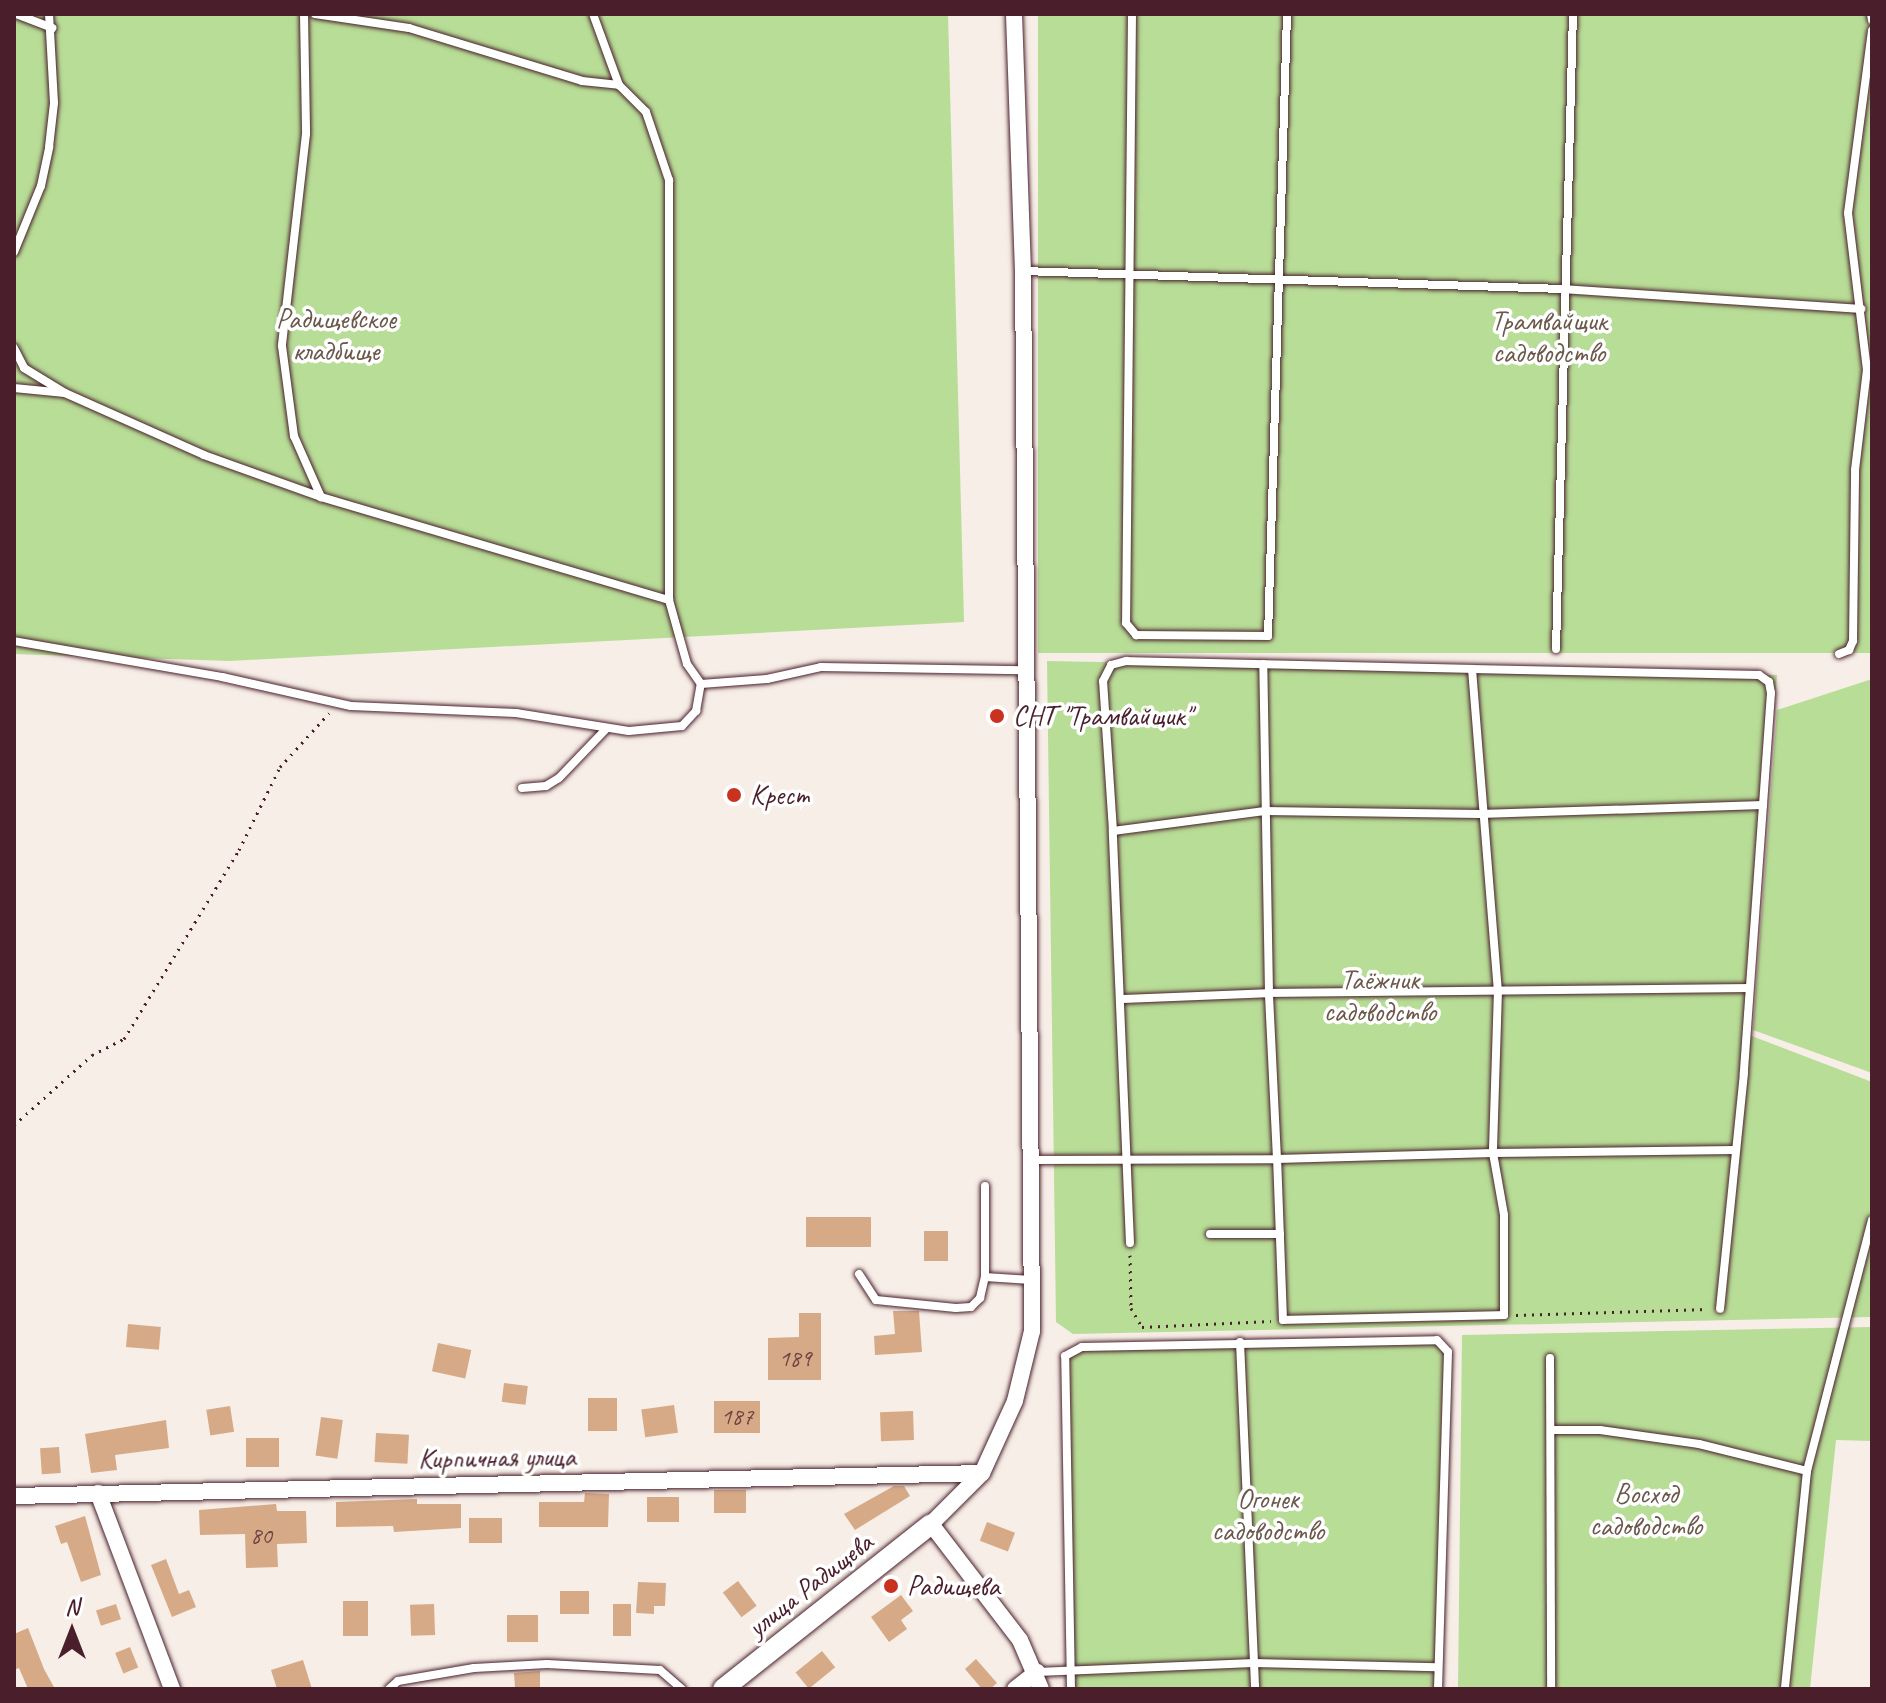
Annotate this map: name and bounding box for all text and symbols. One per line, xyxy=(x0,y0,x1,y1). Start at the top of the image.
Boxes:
park label: Радищевское кладбище xyxy=(276,302,396,368)
park label: Трамвайщик садоводство xyxy=(1491,304,1607,370)
place label: СНТ "Трамвайщик" xyxy=(1013,699,1191,733)
marker: СНТ "Трамвайщик" xyxy=(988,707,1006,725)
place label: Крест xyxy=(750,778,809,812)
marker: Крест xyxy=(725,786,743,804)
park label: Таёжник садоводство xyxy=(1324,963,1436,1029)
house number: 189 xyxy=(779,1345,811,1373)
house number: 187 xyxy=(721,1403,753,1431)
street label: Кирпичная улица xyxy=(417,1440,577,1476)
park label: Восход садоводство xyxy=(1590,1477,1702,1543)
park label: Огонек садоводство xyxy=(1212,1482,1324,1548)
house number: 80 xyxy=(250,1522,272,1550)
street label: улица Радищева xyxy=(739,1525,881,1645)
place label: Радищева xyxy=(907,1569,1000,1603)
marker: Радищева xyxy=(882,1577,900,1595)
north arrow xyxy=(32,1591,112,1671)
text: N xyxy=(65,1593,79,1621)

